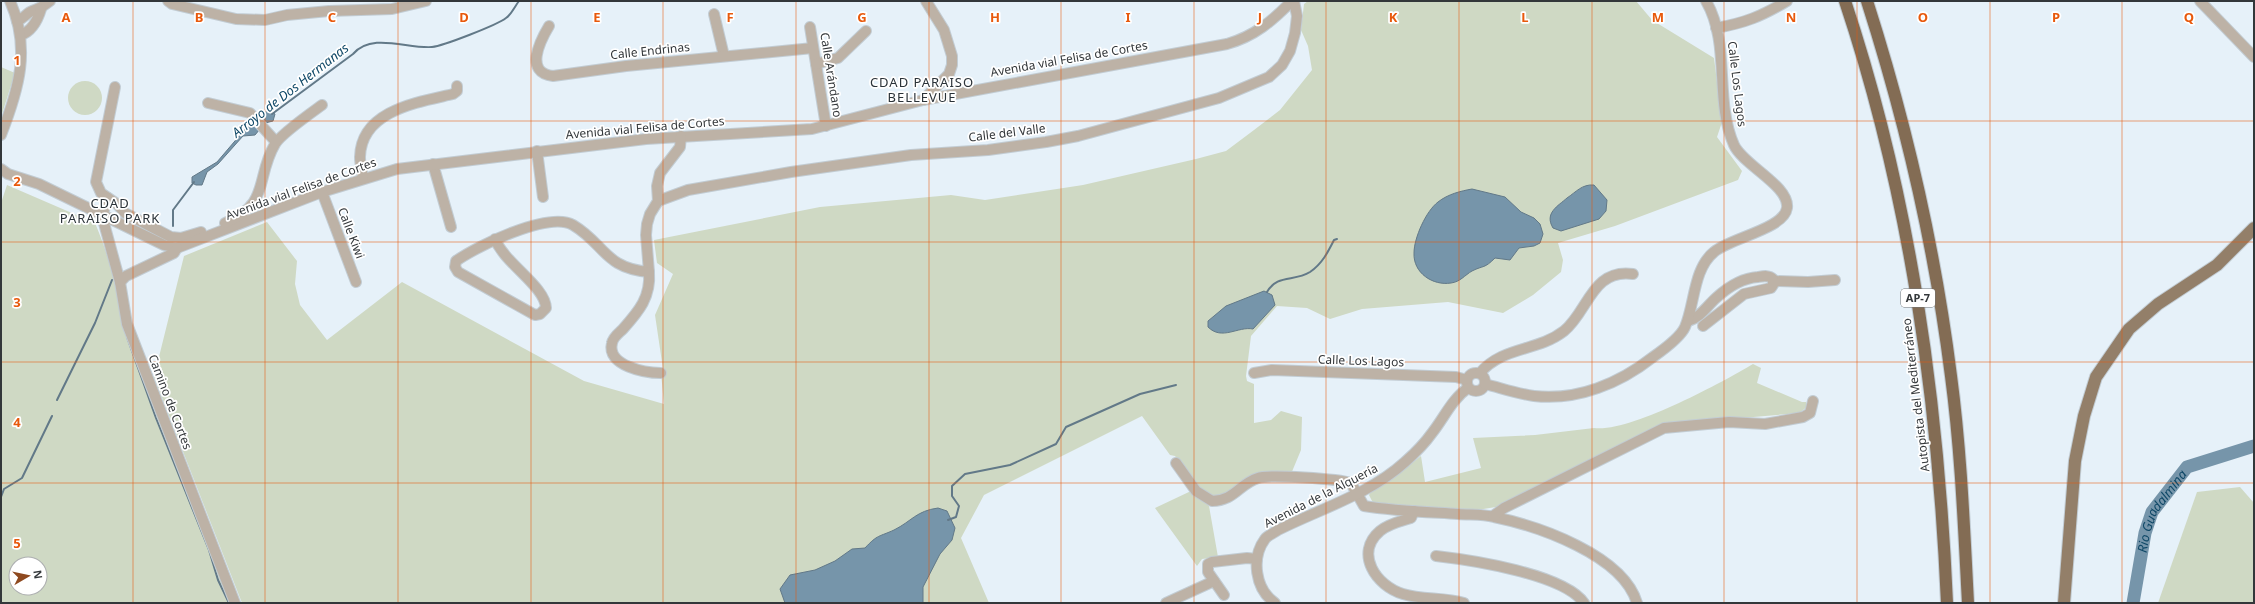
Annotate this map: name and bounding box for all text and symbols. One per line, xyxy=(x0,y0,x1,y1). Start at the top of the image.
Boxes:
text: A xyxy=(62,8,71,26)
text: B xyxy=(195,8,203,26)
text: C xyxy=(328,8,336,26)
text: D xyxy=(459,8,469,26)
text: E xyxy=(593,8,601,26)
text: F xyxy=(726,8,734,26)
text: G xyxy=(857,8,867,26)
text: H xyxy=(990,8,1000,26)
text: I xyxy=(1125,8,1131,26)
text: J xyxy=(1257,8,1262,26)
text: K xyxy=(1389,8,1398,26)
text: L xyxy=(1521,8,1529,26)
text: M xyxy=(1652,8,1664,26)
text: N xyxy=(1786,8,1796,26)
text: O xyxy=(1918,8,1928,26)
text: P xyxy=(2052,8,2060,26)
text: Q xyxy=(2184,8,2194,26)
street label: Calle Arándano xyxy=(816,31,847,119)
street label: Avenida vial Felisa de Cortes xyxy=(989,36,1149,81)
street label: Calle Endrinas xyxy=(609,38,691,63)
water label: Arroyo de Dos Hermanas xyxy=(227,39,352,142)
street label: Calle Los Lagos xyxy=(1724,40,1751,128)
text: 1 xyxy=(13,51,21,69)
district label: CDAD PARAISO BELLEVUE xyxy=(870,73,974,106)
street label: Avenida vial Felisa de Cortes xyxy=(565,112,725,143)
street label: Calle del Valle xyxy=(967,119,1047,146)
street label: Avenida vial Felisa de Cortes xyxy=(223,153,379,224)
text: 2 xyxy=(13,172,21,190)
district label: CDAD PARAISO PARK xyxy=(60,194,160,227)
street label: Calle Kiwi xyxy=(334,205,369,261)
road number: AP-7 xyxy=(1901,289,1935,307)
text: 3 xyxy=(13,293,21,311)
street label: Autopista del Mediterráneo xyxy=(1898,317,1933,473)
street label: Calle Los Lagos xyxy=(1318,351,1405,371)
street label: Camino de Cortes xyxy=(145,352,196,452)
text: 4 xyxy=(13,413,21,431)
street label: Avenida de la Alquería xyxy=(1261,459,1381,532)
water label: Rio Guadalmina xyxy=(2133,465,2191,554)
text: 5 xyxy=(13,534,21,552)
north arrow xyxy=(8,556,48,596)
text: N xyxy=(30,569,46,580)

